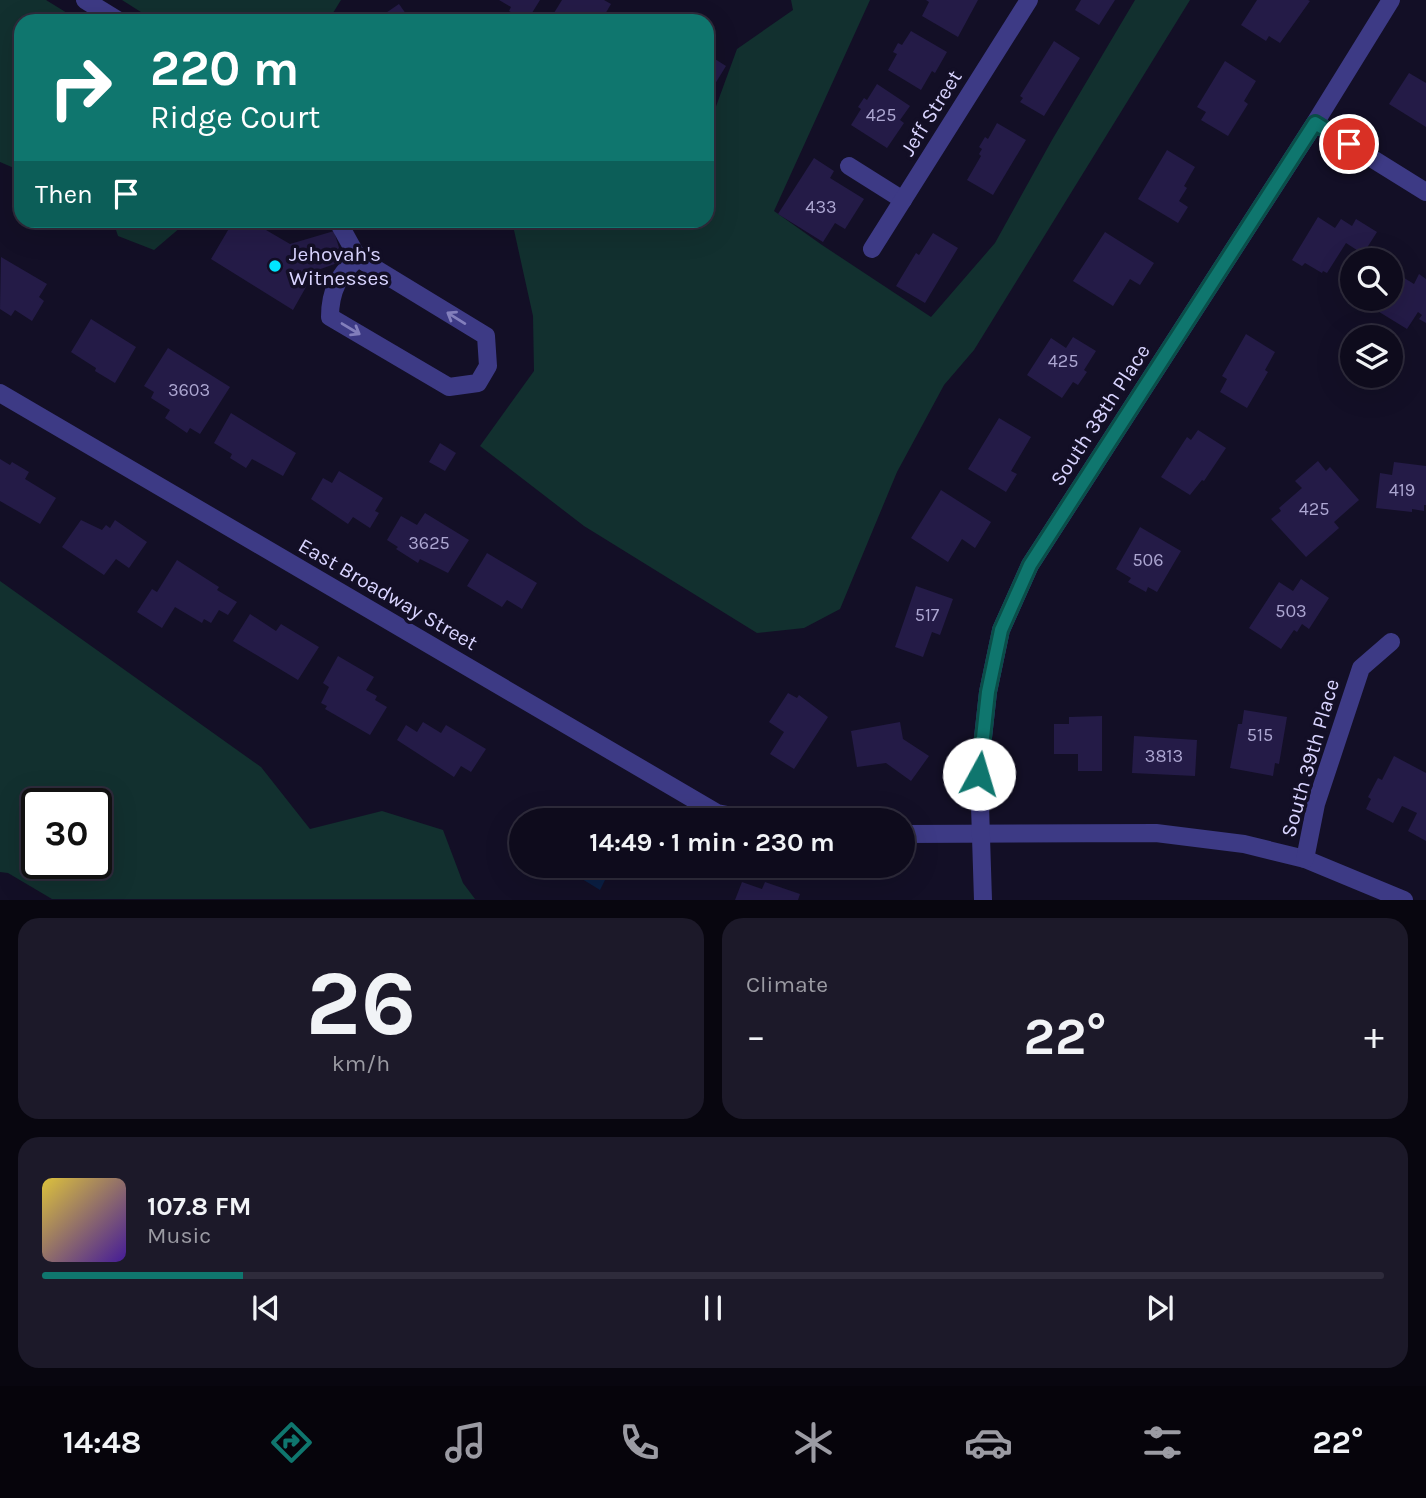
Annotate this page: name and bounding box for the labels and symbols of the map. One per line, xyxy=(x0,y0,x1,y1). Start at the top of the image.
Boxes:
street label: Jeff Street xyxy=(895,66,967,160)
house number: 425 xyxy=(866,104,896,126)
pin xyxy=(1319,114,1379,174)
house number: 433 xyxy=(805,196,837,218)
place label: Jehovah's Witnesses xyxy=(289,242,389,290)
marker: Jehovah's Witnesses xyxy=(267,258,283,274)
one-way arrow xyxy=(447,311,467,325)
one-way arrow xyxy=(340,322,360,336)
street label: South 38th Place xyxy=(1045,340,1155,490)
house number: 425 xyxy=(1048,350,1078,372)
house number: 3603 xyxy=(168,379,210,401)
house number: 419 xyxy=(1389,479,1415,501)
house number: 425 xyxy=(1299,498,1329,520)
house number: 3625 xyxy=(408,532,450,554)
street label: East Broadway Street xyxy=(294,533,482,655)
house number: 506 xyxy=(1132,549,1164,571)
house number: 503 xyxy=(1275,600,1307,622)
house number: 517 xyxy=(915,604,940,626)
street label: South 39th Place xyxy=(1276,676,1344,840)
house number: 515 xyxy=(1247,724,1273,746)
position arrow xyxy=(942,737,1016,811)
house number: 3813 xyxy=(1145,745,1183,767)
speed limit sign: 30 xyxy=(21,788,112,879)

